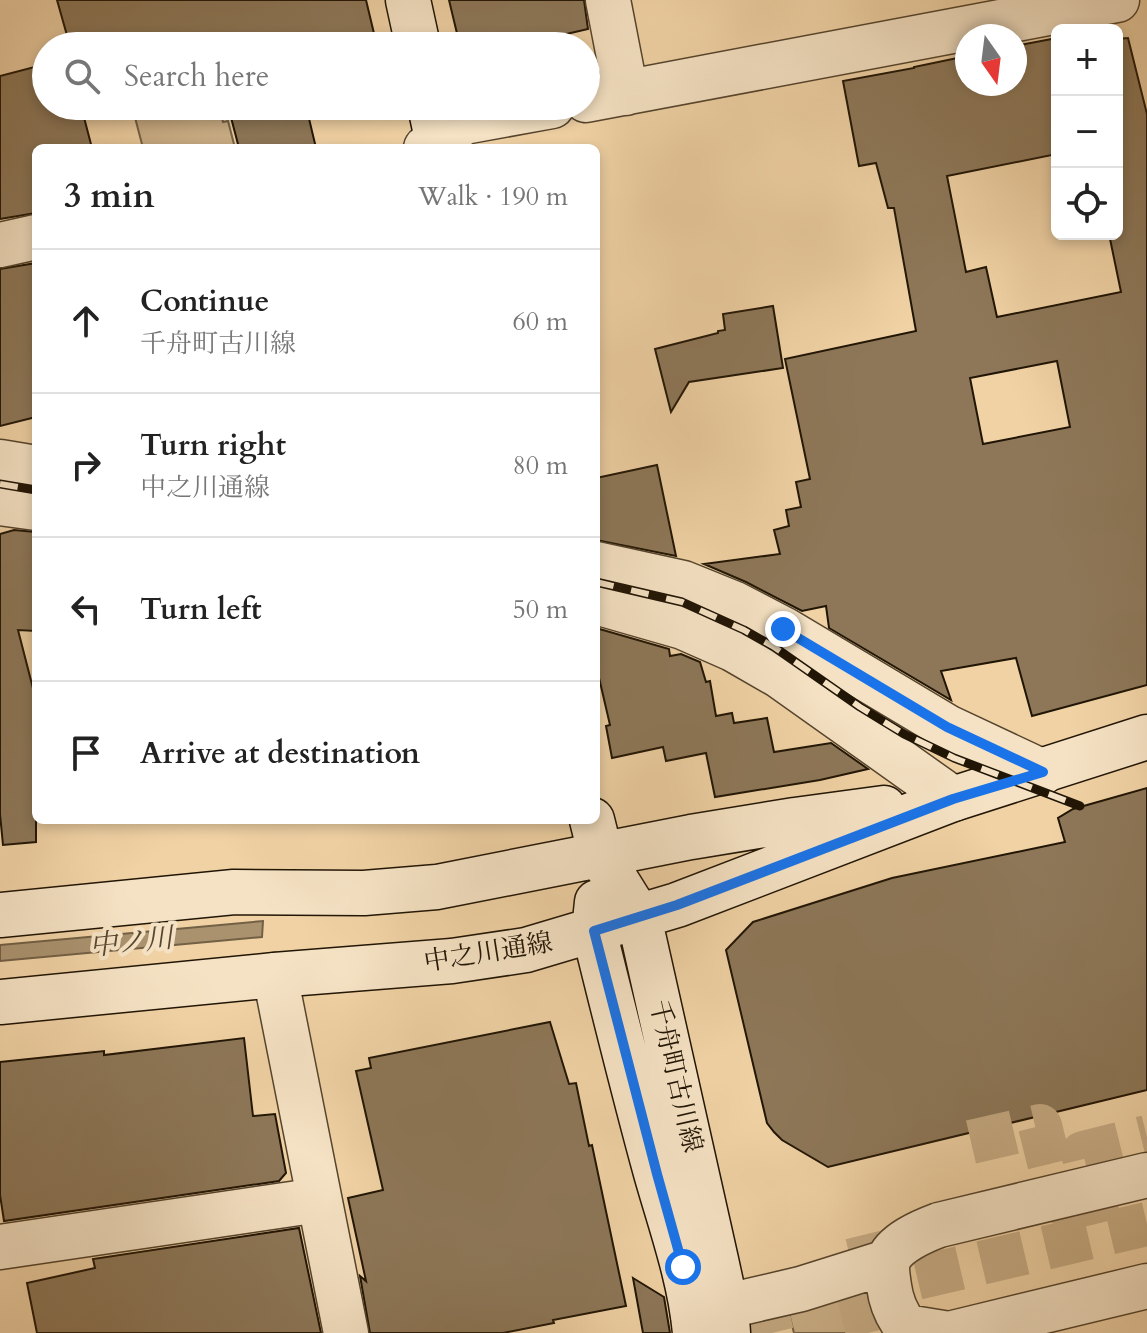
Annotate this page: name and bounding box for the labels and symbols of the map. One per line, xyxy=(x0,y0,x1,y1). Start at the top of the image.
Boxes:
north arrow xyxy=(955,24,1027,96)
route end xyxy=(765,611,801,647)
water label: 中ノ川 xyxy=(87,918,178,965)
street label: 中之川通線 xyxy=(421,925,555,979)
street label: 千舟町古川線 xyxy=(641,996,711,1156)
route start xyxy=(665,1249,701,1285)

